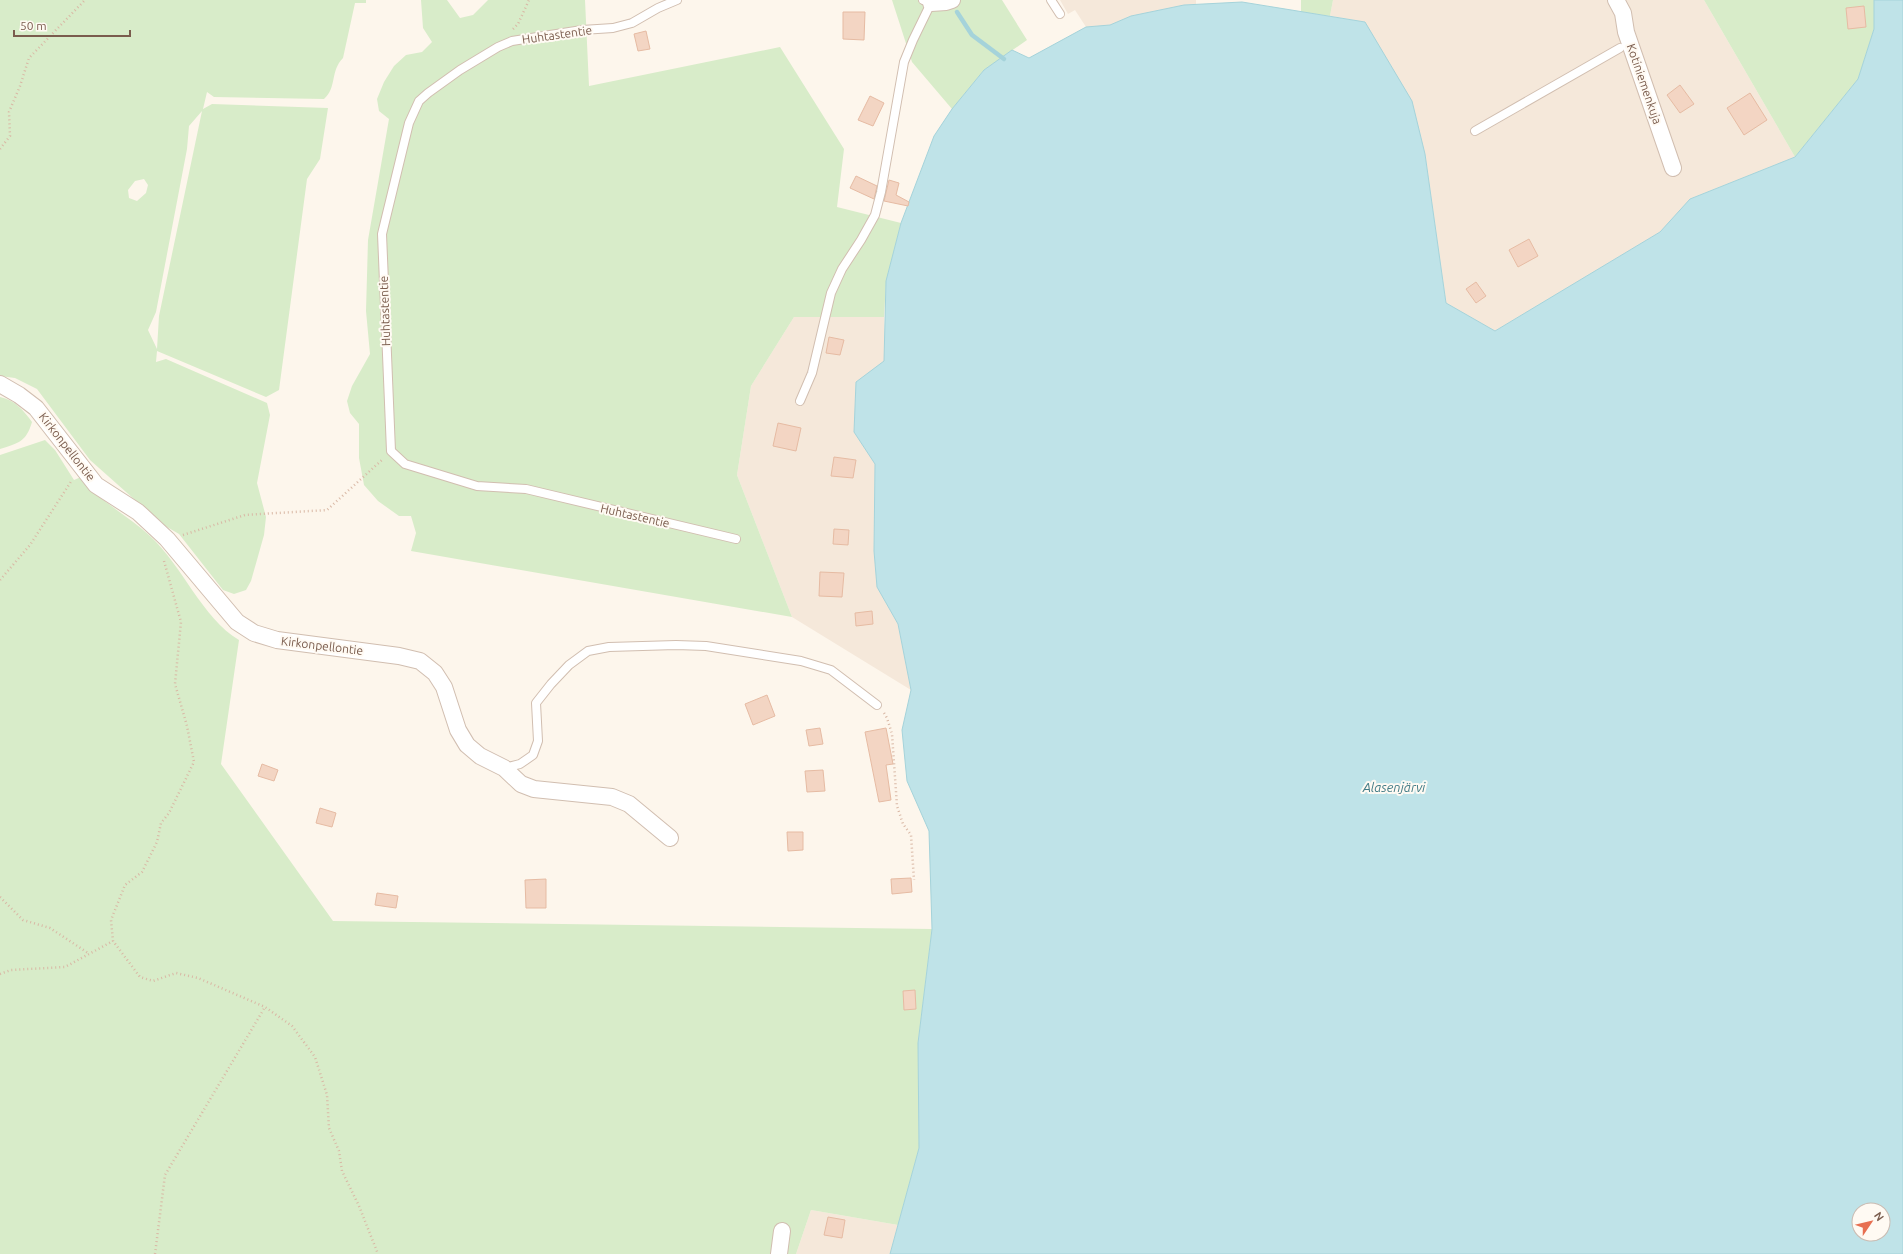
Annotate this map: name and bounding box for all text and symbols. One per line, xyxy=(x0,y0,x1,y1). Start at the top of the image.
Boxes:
scale bar xyxy=(14,12,130,38)
text: 50 m xyxy=(20,19,47,32)
street label: Huhtastentie xyxy=(521,23,593,46)
street label: Kotiniemenkuja xyxy=(1625,42,1664,126)
street label: Huhtastentie xyxy=(377,276,392,347)
street label: Kirkonpellontie xyxy=(37,410,98,483)
street label: Huhtastentie xyxy=(599,501,671,530)
street label: Kirkonpellontie xyxy=(280,634,364,657)
water label: Alasenjärvi xyxy=(1362,780,1426,794)
north arrow xyxy=(1851,1202,1891,1242)
text: N xyxy=(1872,1209,1886,1223)

